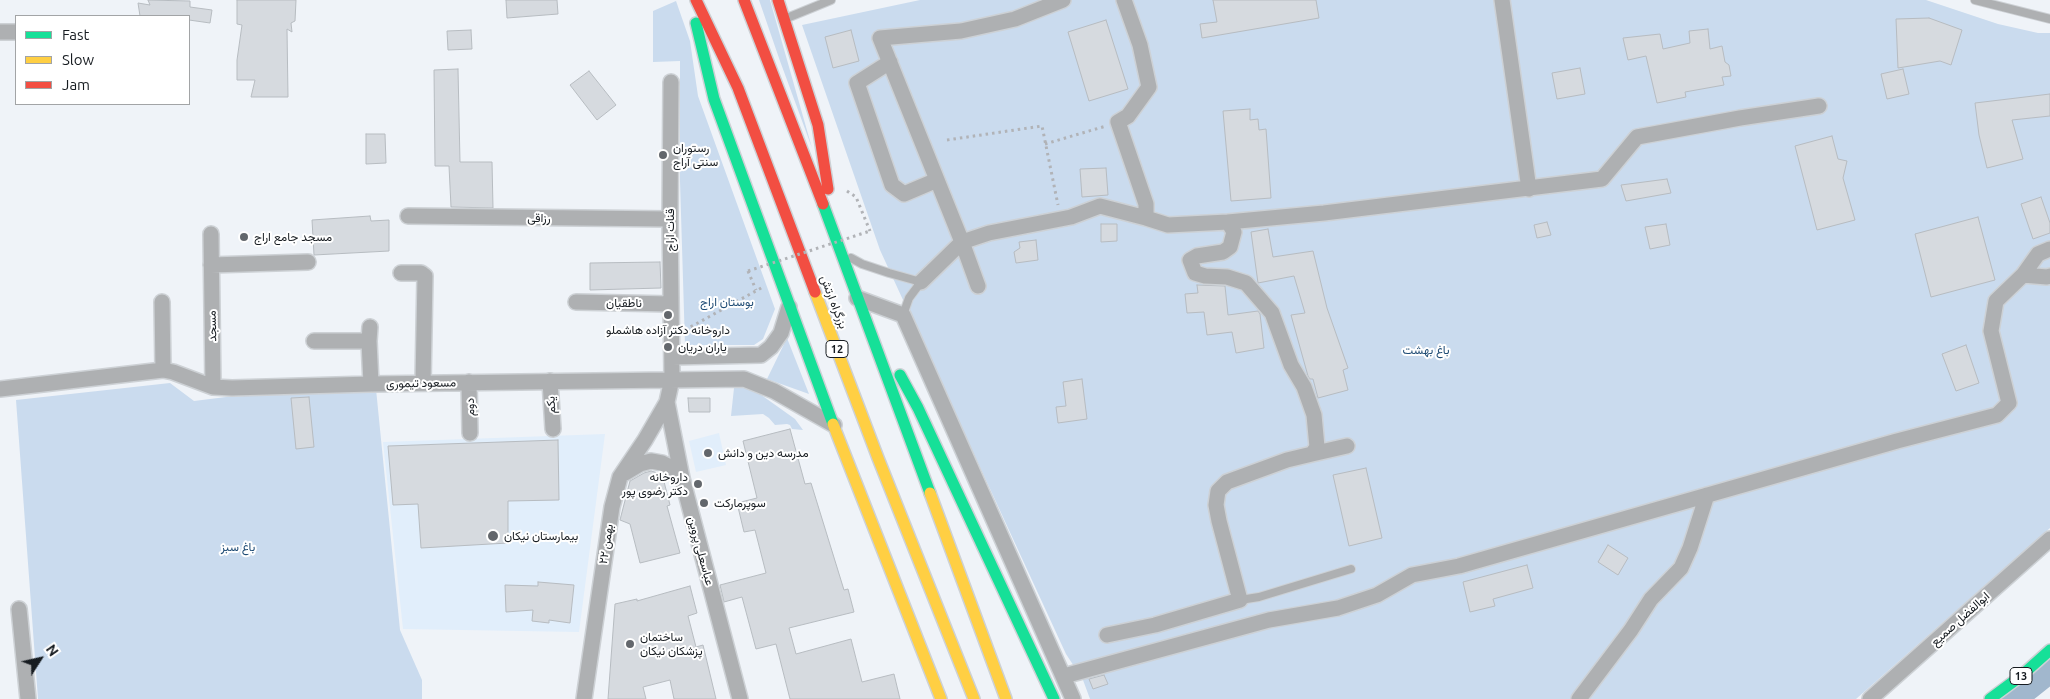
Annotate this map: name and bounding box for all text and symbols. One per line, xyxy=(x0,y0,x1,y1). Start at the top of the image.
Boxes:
legend xyxy=(15,15,190,105)
text: Fast xyxy=(62,26,89,43)
text: Slow xyxy=(62,51,94,68)
text: Jam xyxy=(62,76,90,93)
place label: رستوران سنتی آراج xyxy=(673,141,718,169)
marker: رستوران سنتی آراج xyxy=(657,149,669,161)
street label: قنات اراج xyxy=(663,209,677,251)
street label: رزاقی xyxy=(527,211,551,225)
place label: مسجد جامع اراج xyxy=(254,230,332,244)
marker: مسجد جامع اراج xyxy=(238,231,250,243)
street label: بزرگراه ارتش xyxy=(817,273,851,331)
park label: بوستان اراج xyxy=(700,295,754,309)
street label: ناطقیان xyxy=(606,296,642,310)
marker: داروخانه دکتر آزاده هاشملو xyxy=(662,309,674,321)
street label: مسجد xyxy=(205,310,219,342)
place label: داروخانه دکتر آزاده هاشملو xyxy=(606,323,730,337)
place label: یاران دریان xyxy=(678,340,727,354)
road number: 12 xyxy=(826,340,848,358)
marker: یاران دریان xyxy=(662,341,674,353)
park label: باغ بهشت xyxy=(1402,343,1450,357)
street label: مسعود تیموری xyxy=(386,375,456,391)
street label: یکم xyxy=(543,396,559,414)
street label: دوم xyxy=(463,398,477,416)
place label: مدرسه دین و دانش xyxy=(718,446,809,460)
marker: مدرسه دین و دانش xyxy=(702,447,714,459)
place label: داروخانه دکتر رضوی پور xyxy=(622,470,688,498)
marker: داروخانه دکتر رضوی پور xyxy=(692,478,704,490)
place label: سوپرمارکت xyxy=(714,496,766,510)
marker: سوپرمارکت xyxy=(698,497,710,509)
street label: عباسعلی پروین xyxy=(685,515,717,587)
street label: ۲۲ بهمن xyxy=(596,523,616,565)
marker: بیمارستان نیکان xyxy=(486,529,500,543)
place label: بیمارستان نیکان xyxy=(504,529,578,543)
park label: باغ سبز xyxy=(221,540,255,554)
street label: ابوالفضل صمیع xyxy=(1928,589,1992,649)
place label: ساختمان پزشکان نیکان xyxy=(640,630,703,658)
north arrow xyxy=(15,634,65,684)
marker: ساختمان پزشکان نیکان xyxy=(624,638,636,650)
text: N xyxy=(43,642,62,659)
road number: 13 xyxy=(2010,668,2032,684)

